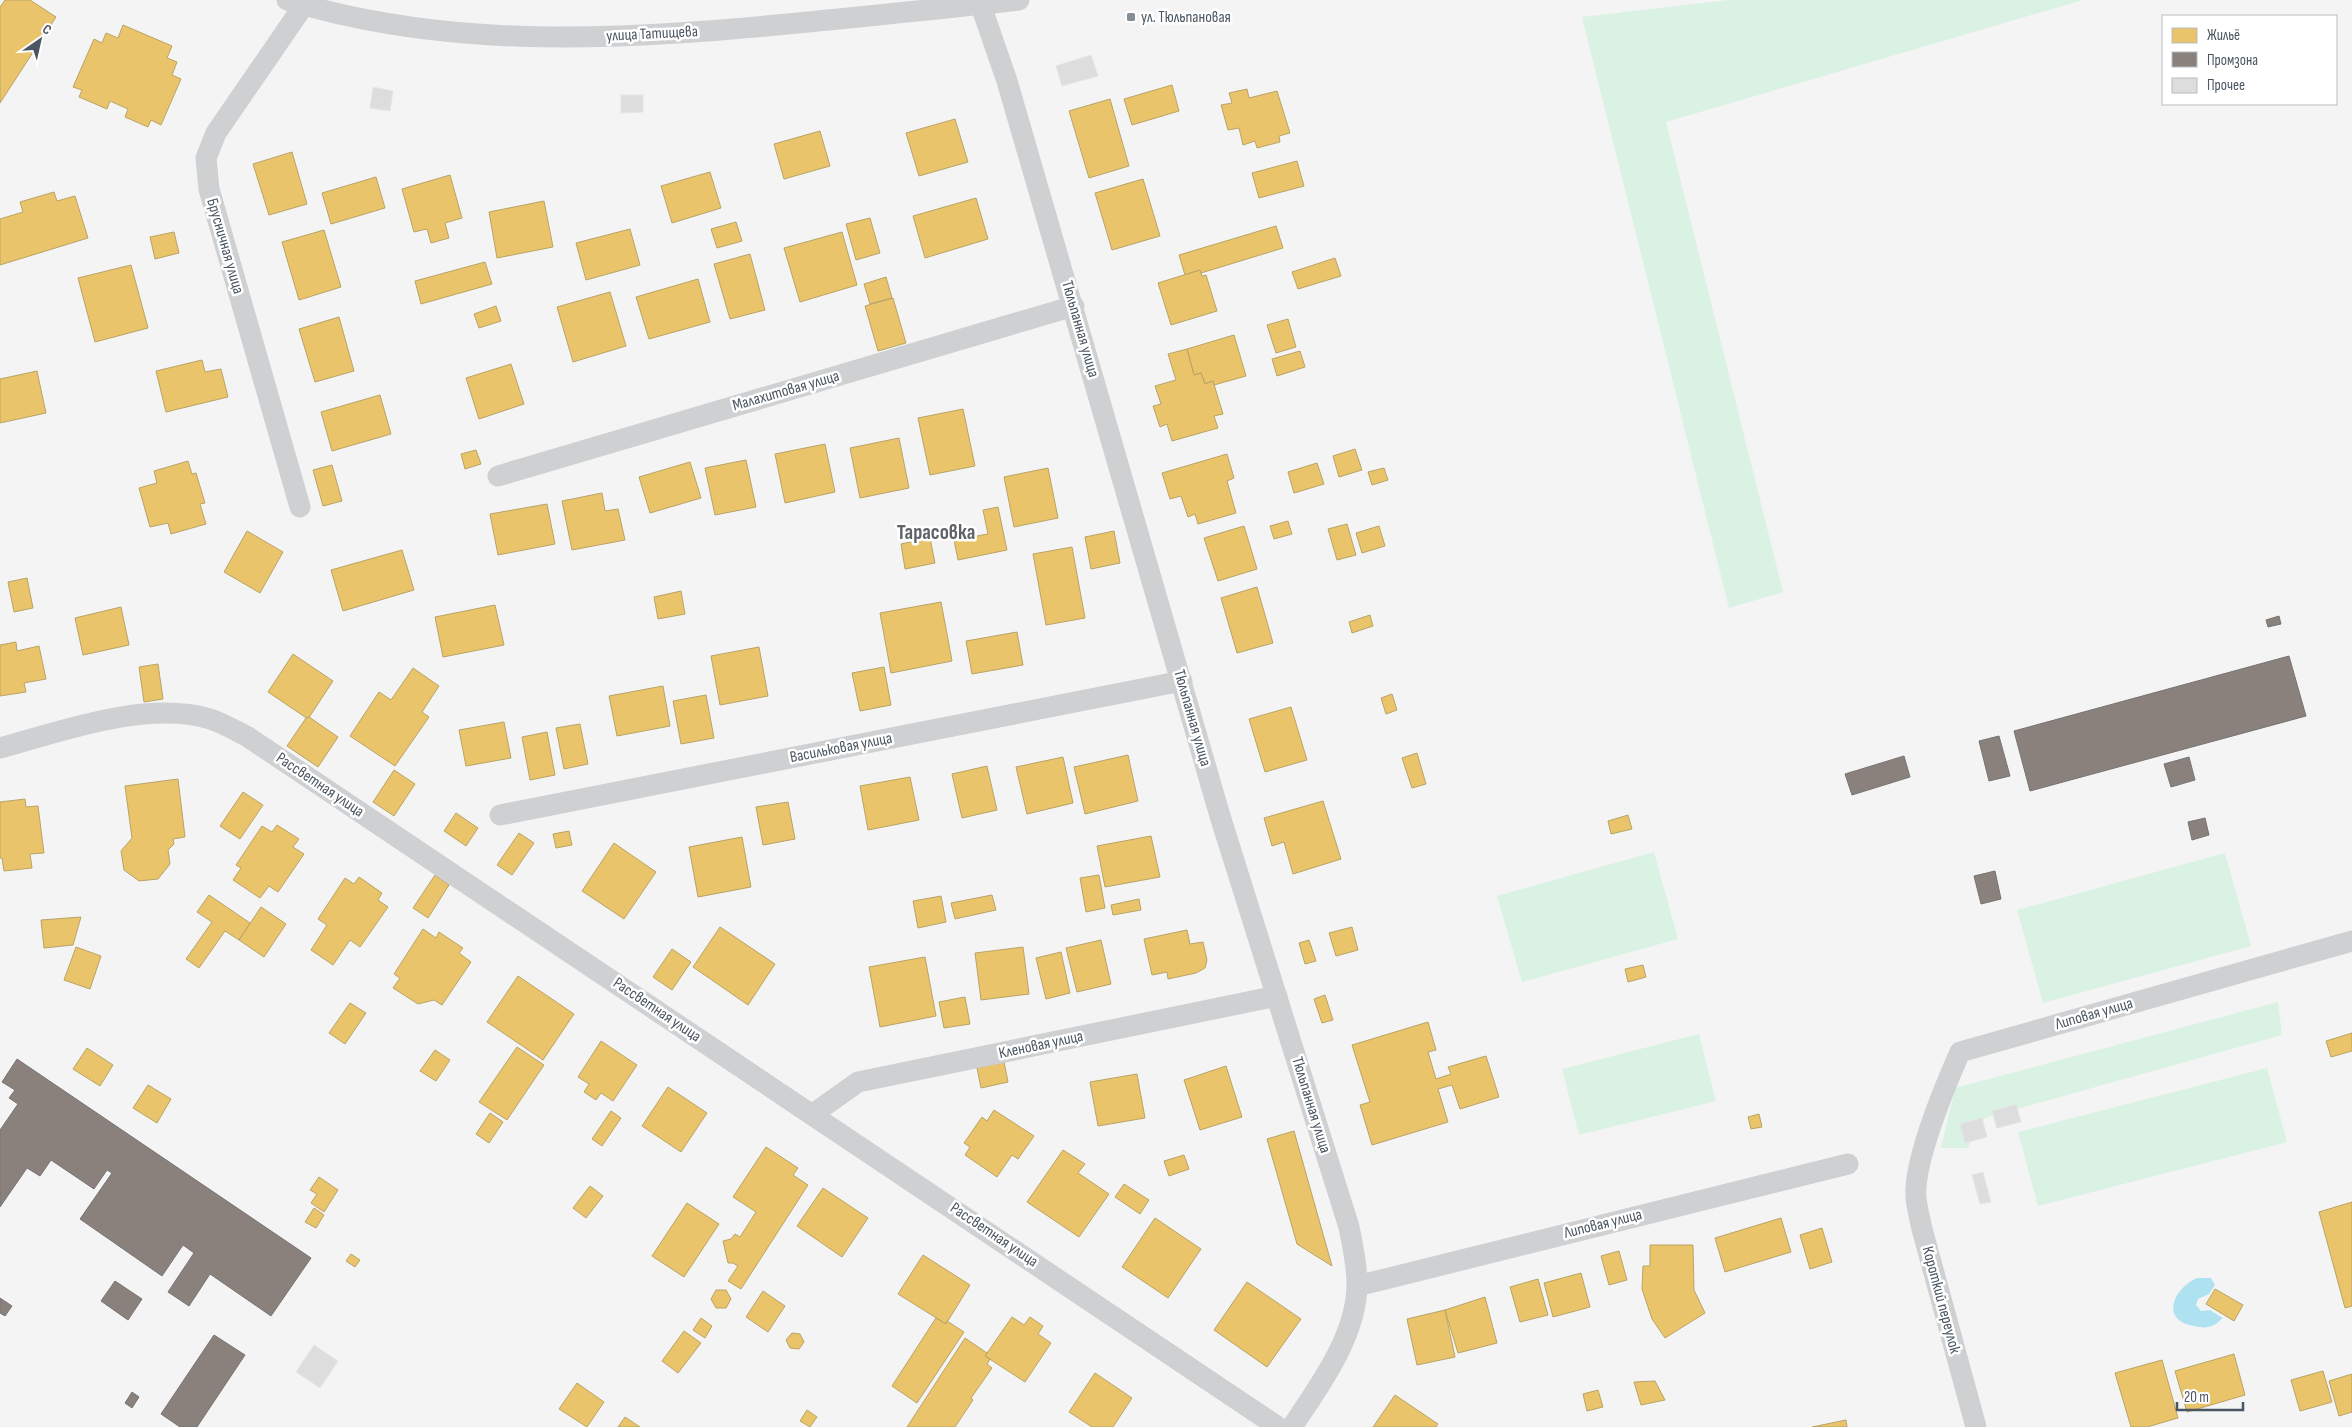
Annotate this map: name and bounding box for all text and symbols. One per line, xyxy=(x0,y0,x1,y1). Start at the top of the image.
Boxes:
place label: ул. Тюльпановая xyxy=(1141,8,1231,27)
marker: ул. Тюльпановая xyxy=(1125,11,1137,23)
north arrow xyxy=(15,15,65,65)
legend xyxy=(2162,15,2337,105)
text: С xyxy=(39,21,55,39)
street label: улица Татищева xyxy=(606,22,698,46)
text: Жильё xyxy=(2207,26,2240,45)
text: Промзона xyxy=(2207,51,2258,70)
text: Прочее xyxy=(2207,76,2245,95)
street label: Брусничная улица xyxy=(202,196,248,296)
street label: Тюльпанная улица xyxy=(1057,278,1103,380)
street label: Малахитовая улица xyxy=(730,367,842,415)
district label: Тарасовка xyxy=(897,520,975,545)
street label: Тюльпанная улица xyxy=(1169,667,1215,769)
street label: Васильковая улица xyxy=(788,729,894,767)
street label: Рассветная улица xyxy=(273,749,367,821)
street label: Рассветная улица xyxy=(610,974,704,1046)
street label: Липовая улица xyxy=(2052,994,2135,1034)
street label: Кленовая улица xyxy=(997,1027,1085,1063)
street label: Тюльпанная улица xyxy=(1287,1055,1335,1155)
street label: Рассветная улица xyxy=(947,1199,1041,1271)
street label: Липовая улица xyxy=(1561,1205,1644,1243)
street label: Короткий переулок xyxy=(1918,1244,1965,1356)
scale bar xyxy=(2177,1380,2243,1412)
text: 20 m xyxy=(2184,1388,2209,1407)

